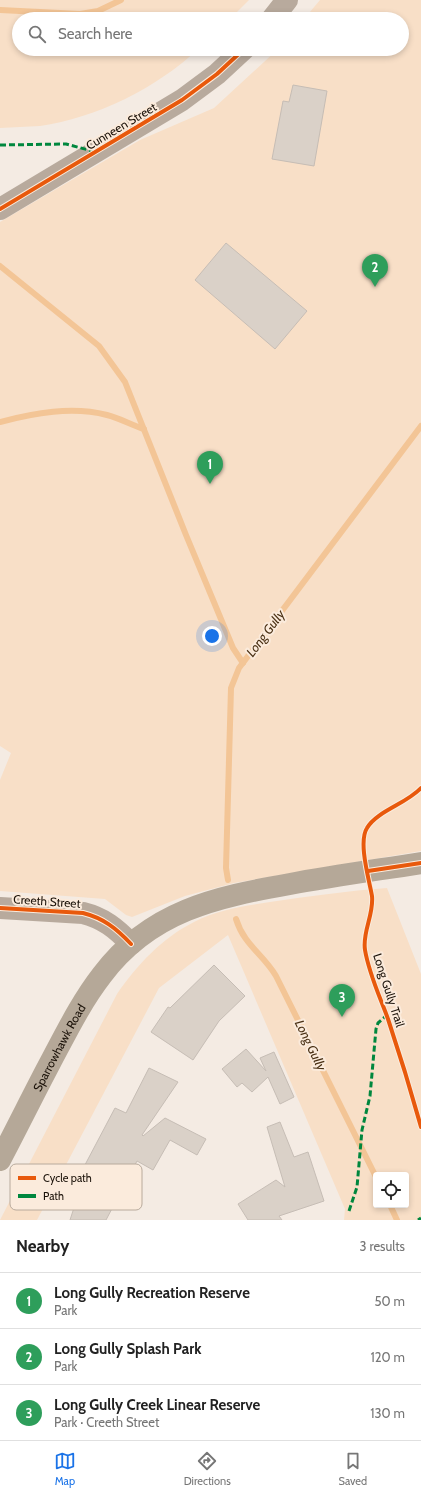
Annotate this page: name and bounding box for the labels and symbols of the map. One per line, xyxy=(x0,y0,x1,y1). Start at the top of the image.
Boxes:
street label: Cunneen Street xyxy=(83,99,159,153)
pin: 2 xyxy=(362,254,388,287)
pin: 1 xyxy=(197,451,223,484)
water label: Long Gully xyxy=(242,606,288,659)
your location xyxy=(202,626,222,646)
street label: Creeth Street xyxy=(13,891,81,911)
street label: Long Gully Trail xyxy=(370,951,408,1029)
pin: 3 xyxy=(329,984,355,1017)
street label: Sparrowhawk Road xyxy=(29,1001,88,1094)
water label: Long Gully xyxy=(292,1017,331,1074)
legend xyxy=(10,1164,142,1210)
text: Cycle path xyxy=(43,1171,92,1185)
text: Path xyxy=(43,1189,64,1203)

